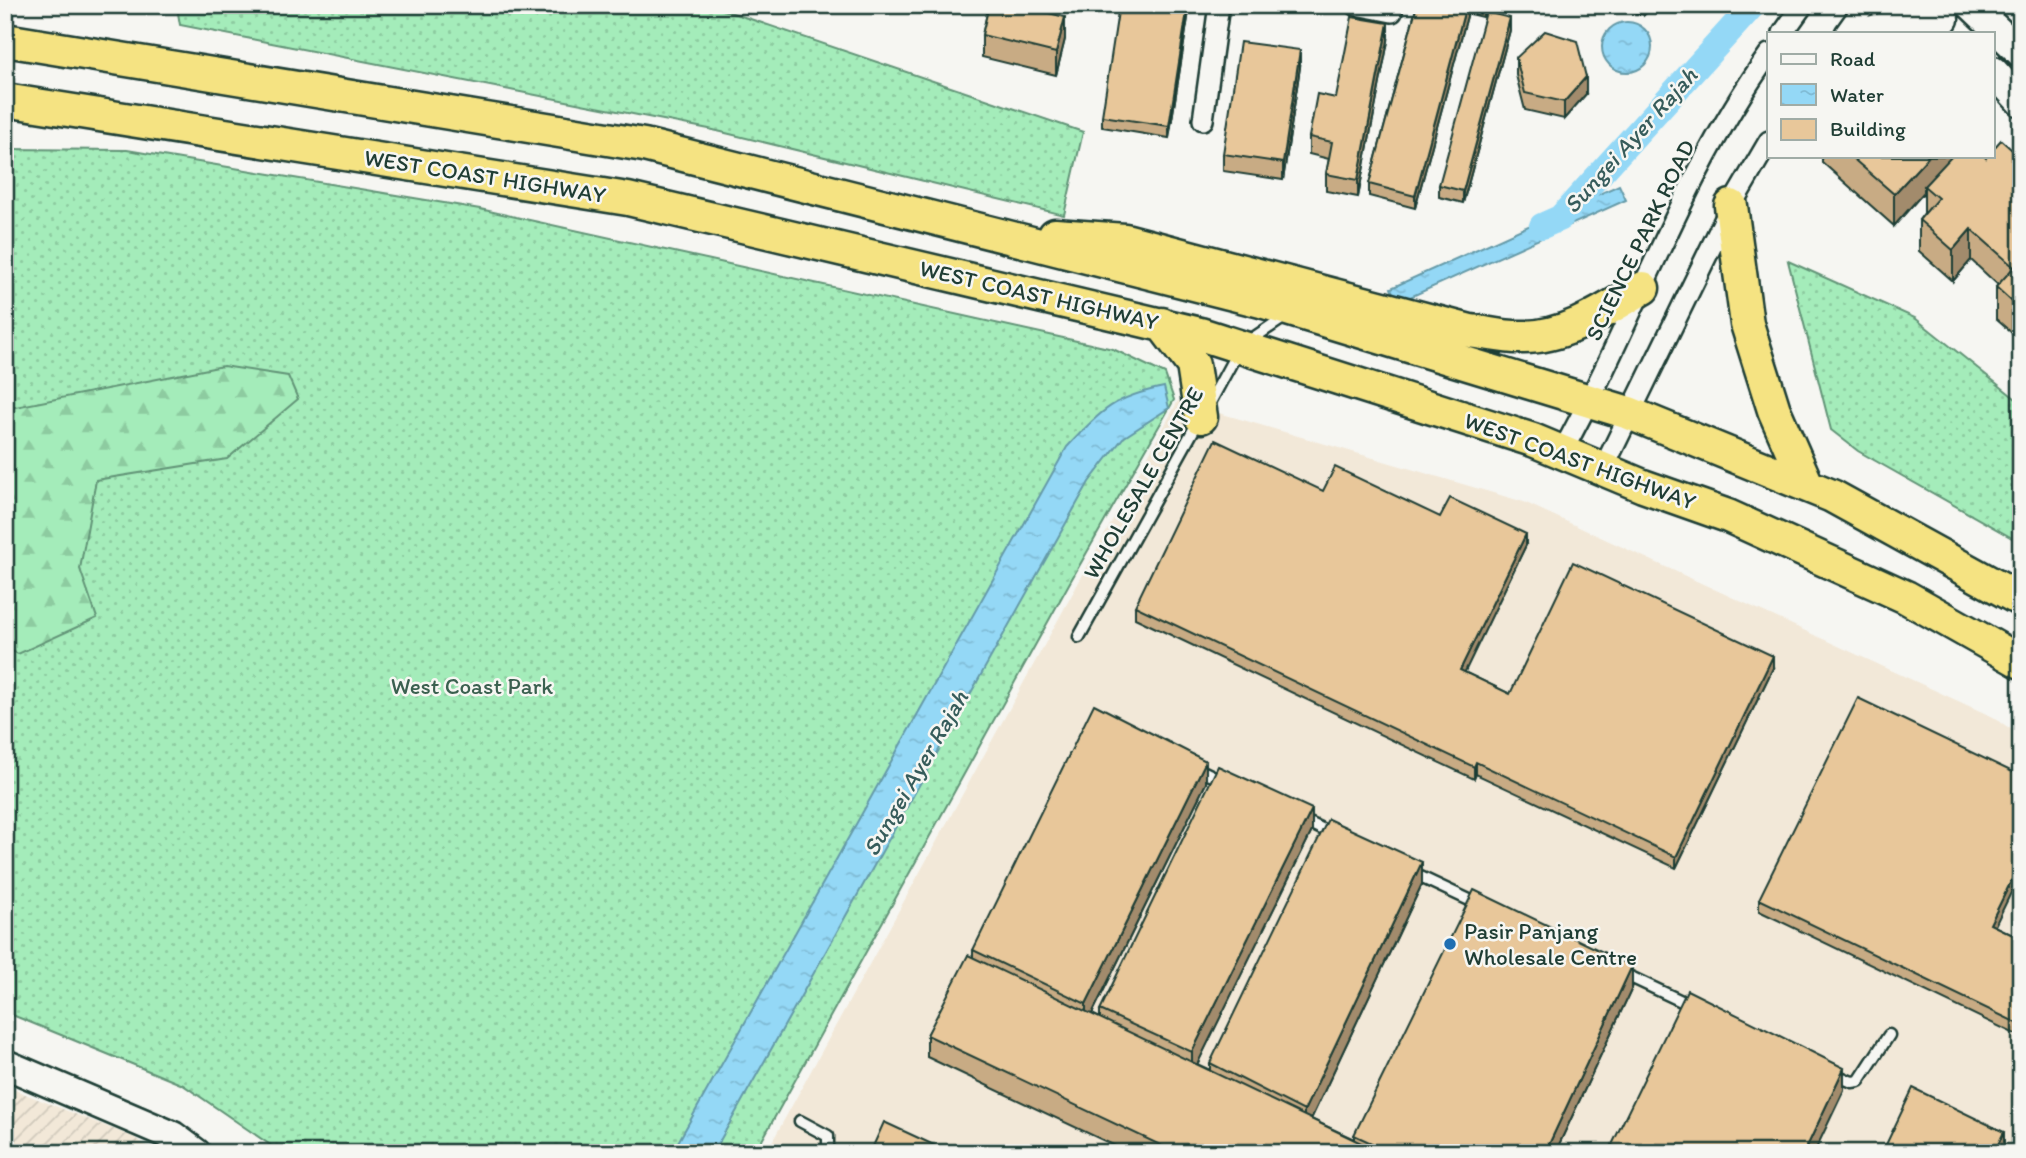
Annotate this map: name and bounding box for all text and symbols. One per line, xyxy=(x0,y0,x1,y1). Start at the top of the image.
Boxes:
legend xyxy=(1767,32,1994,158)
text: Road xyxy=(1830,46,1876,71)
water label: Sungei Ayer Rajah xyxy=(1557,61,1703,219)
text: Water xyxy=(1830,82,1884,107)
text: Building xyxy=(1830,116,1906,141)
street label: SCIENCE PARK ROAD xyxy=(1579,135,1701,345)
street label: WEST COAST HIGHWAY xyxy=(362,143,608,209)
street label: WEST COAST HIGHWAY xyxy=(917,254,1161,336)
street label: WHOLESALE CENTRE xyxy=(1077,382,1209,584)
street label: WEST COAST HIGHWAY xyxy=(1460,406,1700,516)
park label: West Coast Park xyxy=(391,672,553,700)
water label: Sungei Ayer Rajah xyxy=(856,685,974,861)
place label: Pasir Panjang Wholesale Centre xyxy=(1464,917,1637,971)
marker: Pasir Panjang Wholesale Centre xyxy=(1442,936,1458,952)

